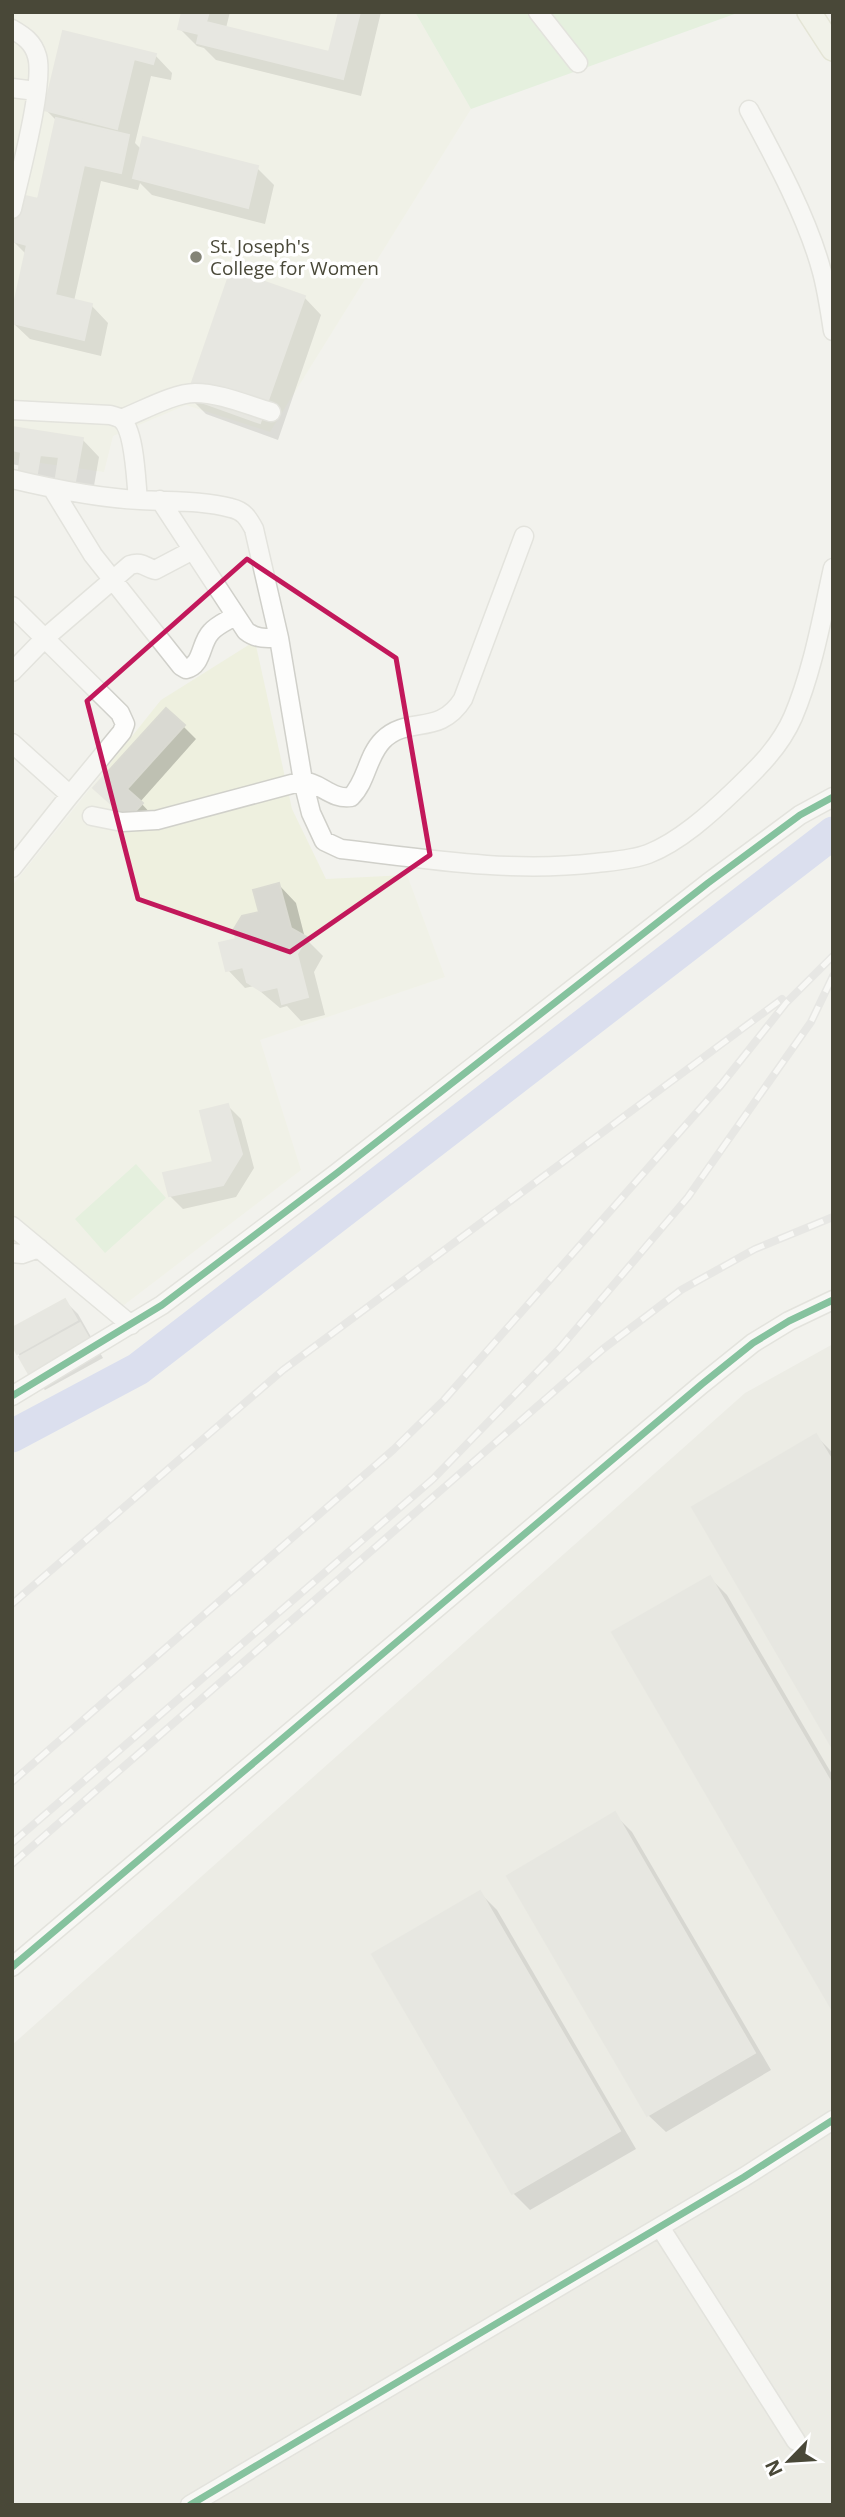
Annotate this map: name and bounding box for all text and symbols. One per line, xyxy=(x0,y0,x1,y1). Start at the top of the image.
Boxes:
place label: St. Joseph's College for Women xyxy=(210,233,379,281)
marker: St. Joseph's College for Women xyxy=(188,249,204,265)
north arrow xyxy=(754,2426,824,2496)
text: N xyxy=(759,2456,789,2481)

